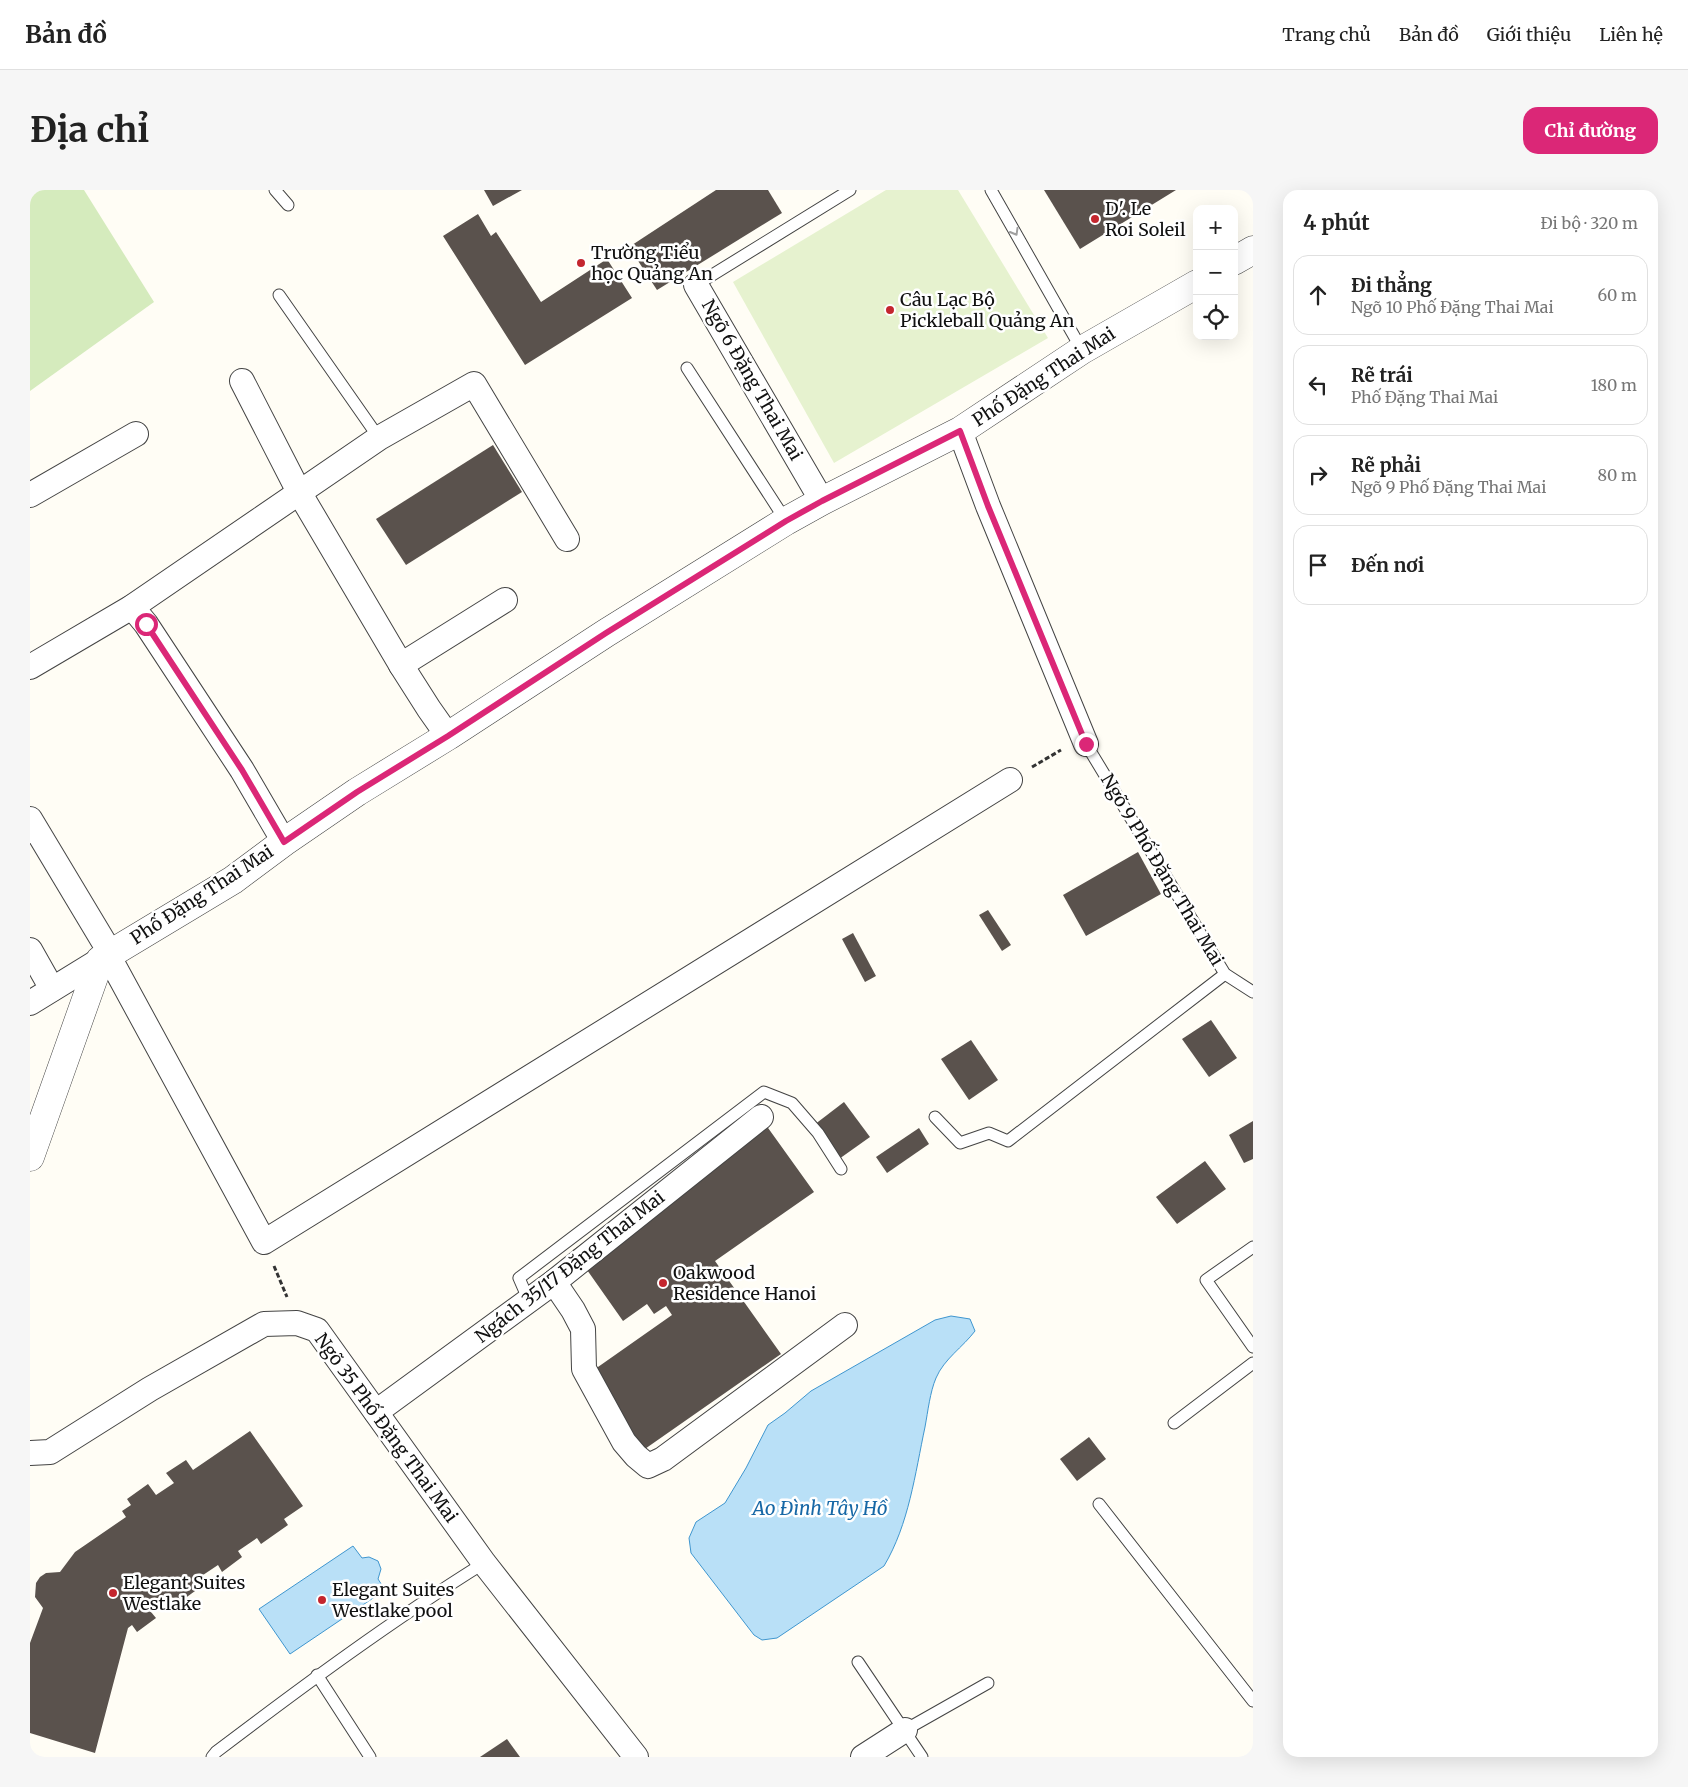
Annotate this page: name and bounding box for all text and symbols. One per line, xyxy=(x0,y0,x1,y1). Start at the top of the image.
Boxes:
text: Bản đồ xyxy=(25,19,107,50)
text: Trang chủ xyxy=(1282,23,1371,46)
text: Bản đồ xyxy=(1399,23,1459,46)
text: Giới thiệu xyxy=(1487,23,1571,46)
text: Liên hệ xyxy=(1599,23,1663,46)
button: Chỉ đường xyxy=(1523,107,1658,154)
text: Địa chỉ xyxy=(30,108,149,152)
place label: D'. Le Roi Soleil xyxy=(1105,197,1186,241)
map controls xyxy=(1193,205,1238,340)
button: + xyxy=(1193,205,1238,250)
text: 4 phút xyxy=(1303,209,1370,236)
marker: D'. Le Roi Soleil xyxy=(1089,213,1101,225)
text: Đi bộ · 320 m xyxy=(1540,213,1638,233)
one-way arrow xyxy=(1009,227,1019,236)
place label: Trường Tiểu học Quảng An xyxy=(591,241,713,285)
button: − xyxy=(1193,250,1238,295)
marker: Trường Tiểu học Quảng An xyxy=(575,257,587,269)
text: Đi thẳng xyxy=(1351,273,1432,297)
icon: ahead xyxy=(1304,281,1332,309)
text: 60 m xyxy=(1597,285,1637,305)
place label: Câu Lạc Bộ Pickleball Quảng An xyxy=(900,288,1075,332)
street label: Ngõ 6 Đặng Thai Mai xyxy=(697,295,808,464)
button: locate xyxy=(1193,295,1238,340)
text: Ngõ 10 Phố Đặng Thai Mai xyxy=(1351,297,1554,317)
marker: Câu Lạc Bộ Pickleball Quảng An xyxy=(884,304,896,316)
street label: Phố Đặng Thai Mai xyxy=(968,322,1120,431)
text: Rẽ trái xyxy=(1351,363,1413,387)
icon: left xyxy=(1304,371,1332,399)
text: 180 m xyxy=(1591,375,1637,395)
text: Phố Đặng Thai Mai xyxy=(1351,387,1498,407)
text: Rẽ phải xyxy=(1351,453,1421,477)
icon: right xyxy=(1304,461,1332,489)
text: 80 m xyxy=(1598,465,1637,485)
text: Ngõ 9 Phố Đặng Thai Mai xyxy=(1351,477,1546,497)
icon: arrive xyxy=(1304,551,1332,579)
text: Đến nơi xyxy=(1351,553,1424,577)
route start xyxy=(135,613,158,636)
route end xyxy=(1075,733,1098,756)
street label: Ngõ 9 Phố Đặng Thai Mai xyxy=(1096,770,1229,970)
street label: Phố Đặng Thai Mai xyxy=(126,840,278,949)
street label: Ngách 35/17 Đặng Thai Mai xyxy=(471,1185,669,1348)
place label: Oakwood Residence Hanoi xyxy=(673,1261,817,1305)
marker: Oakwood Residence Hanoi xyxy=(657,1277,669,1289)
street label: Ngõ 35 Phố Đặng Thai Mai xyxy=(310,1328,463,1527)
water label: Ao Đình Tây Hồ xyxy=(750,1496,889,1520)
place label: Elegant Suites Westlake xyxy=(122,1571,246,1615)
place label: Elegant Suites Westlake pool xyxy=(331,1578,455,1622)
marker: Elegant Suites Westlake xyxy=(107,1587,119,1599)
marker: Elegant Suites Westlake pool xyxy=(316,1594,328,1606)

